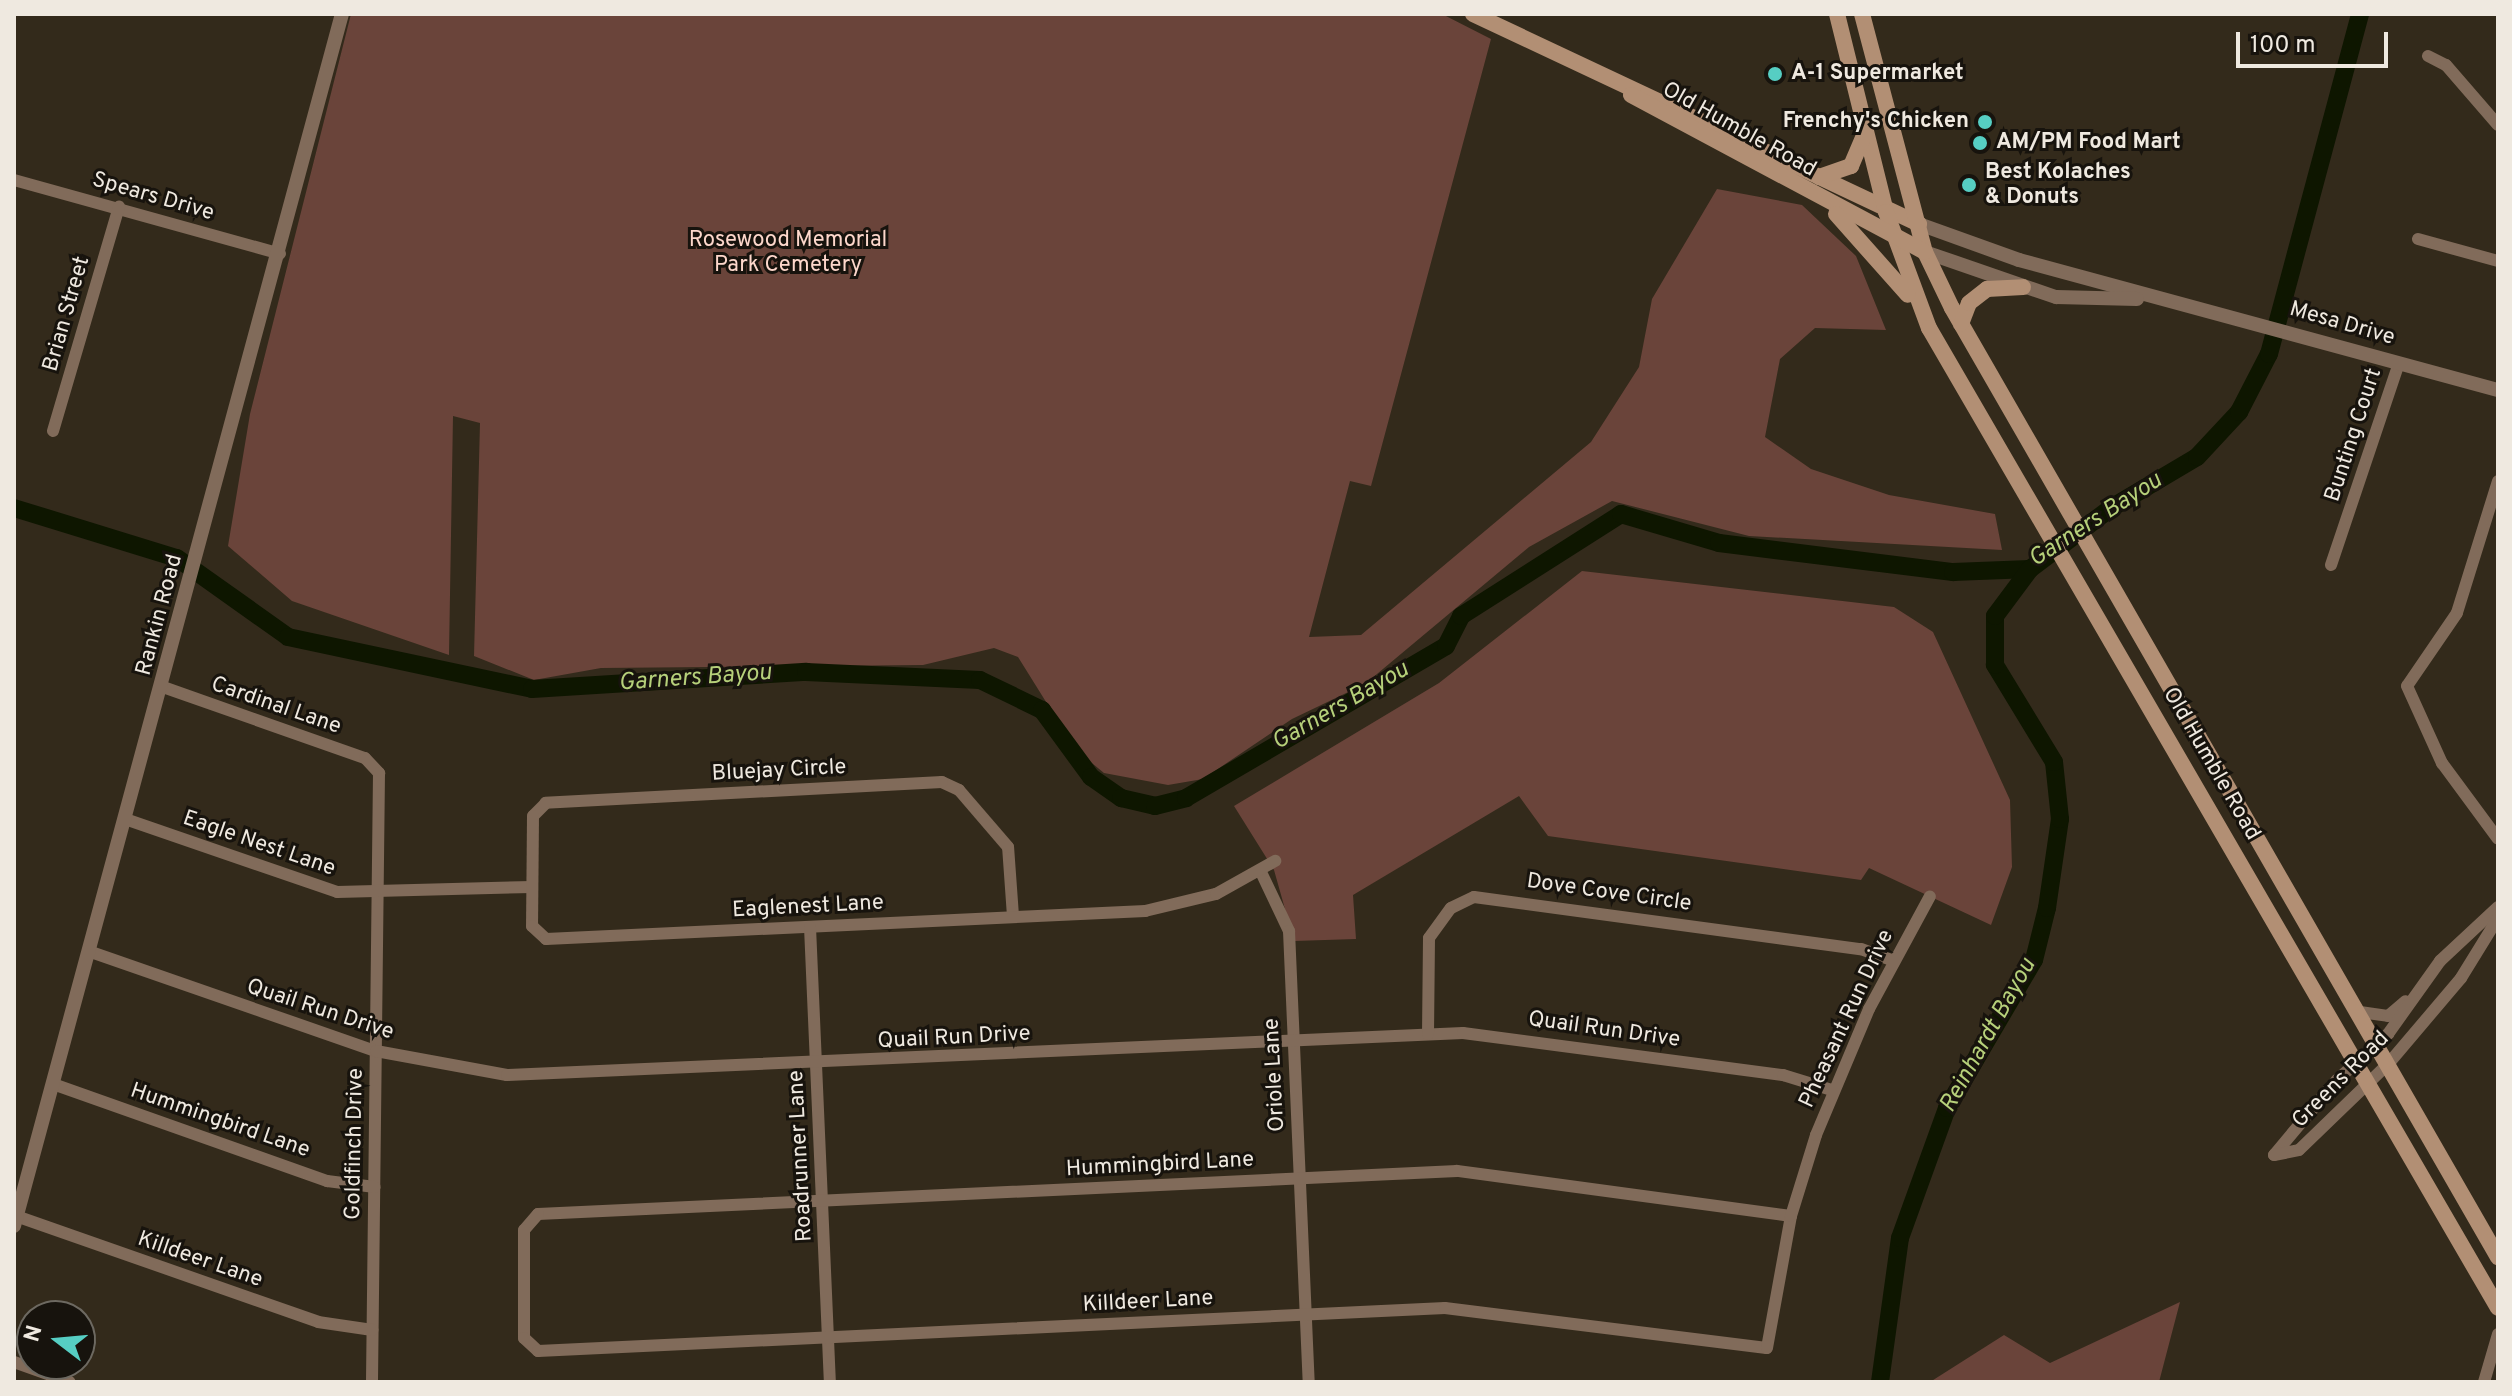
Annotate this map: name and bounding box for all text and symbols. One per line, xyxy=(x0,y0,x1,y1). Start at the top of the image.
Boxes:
scale bar xyxy=(2240,16,2392,66)
text: 100 m xyxy=(2250,31,2316,61)
place label: A-1 Supermarket xyxy=(1791,61,1964,87)
marker: A-1 Supermarket xyxy=(1766,65,1784,83)
street label: Old Humble Road xyxy=(1657,77,1821,183)
place label: Frenchy's Chicken xyxy=(1783,109,1969,135)
marker: Frenchy's Chicken xyxy=(1976,113,1994,131)
place label: AM/PM Food Mart xyxy=(1996,130,2181,156)
marker: AM/PM Food Mart xyxy=(1971,134,1989,152)
place label: Best Kolaches & Donuts xyxy=(1985,159,2131,210)
street label: Spears Drive xyxy=(89,167,217,227)
marker: Best Kolaches & Donuts xyxy=(1960,176,1978,194)
park label: Rosewood Memorial Park Cemetery xyxy=(689,227,887,278)
street label: Brian Street xyxy=(38,253,96,375)
street label: Mesa Drive xyxy=(2286,296,2398,352)
street label: Bunting Court xyxy=(2320,365,2388,505)
water label: Garners Bayou xyxy=(2024,467,2168,575)
street label: Rankin Road xyxy=(131,551,189,679)
water label: Garners Bayou xyxy=(1268,656,1414,758)
water label: Garners Bayou xyxy=(618,659,772,699)
street label: Cardinal Lane xyxy=(208,671,344,741)
street label: Old Humble Road xyxy=(2157,683,2265,845)
street label: Bluejay Circle xyxy=(711,754,847,788)
street label: Eagle Nest Lane xyxy=(179,806,339,882)
street label: Dove Cove Circle xyxy=(1525,868,1693,918)
street label: Eaglenest Lane xyxy=(732,890,884,924)
street label: Pheasant Run Drive xyxy=(1794,926,1900,1112)
water label: Reinhardt Bayou xyxy=(1935,954,2043,1118)
street label: Quail Run Drive xyxy=(243,974,397,1046)
street label: Quail Run Drive xyxy=(1526,1006,1682,1054)
street label: Oriole Lane xyxy=(1259,1017,1291,1133)
street label: Quail Run Drive xyxy=(877,1021,1031,1055)
street label: Greens Road xyxy=(2287,1026,2395,1134)
street label: Goldfinch Drive xyxy=(340,1068,370,1220)
street label: Roadrunner Lane xyxy=(783,1070,819,1242)
street label: Hummingbird Lane xyxy=(127,1078,313,1164)
street label: Hummingbird Lane xyxy=(1065,1147,1255,1183)
street label: Killdeer Lane xyxy=(134,1226,266,1294)
street label: Killdeer Lane xyxy=(1082,1285,1214,1319)
north arrow xyxy=(16,1300,96,1380)
text: N xyxy=(19,1322,50,1345)

